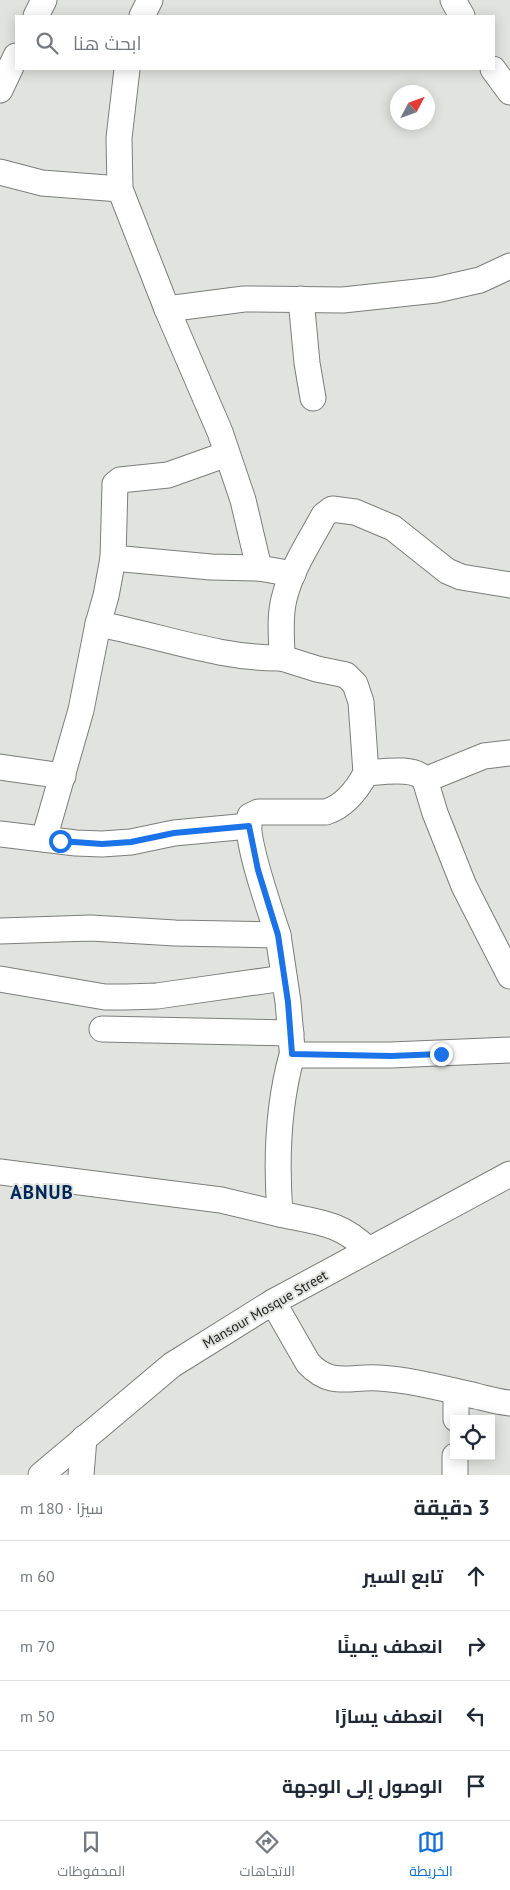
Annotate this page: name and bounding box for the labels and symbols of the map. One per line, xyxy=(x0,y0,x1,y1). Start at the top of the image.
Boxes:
north arrow xyxy=(390,85,435,130)
route start xyxy=(49,830,72,853)
route end xyxy=(430,1043,453,1066)
district label: ABNUB xyxy=(10,1180,74,1204)
street label: Mansour Mosque Street xyxy=(199,1266,331,1352)

